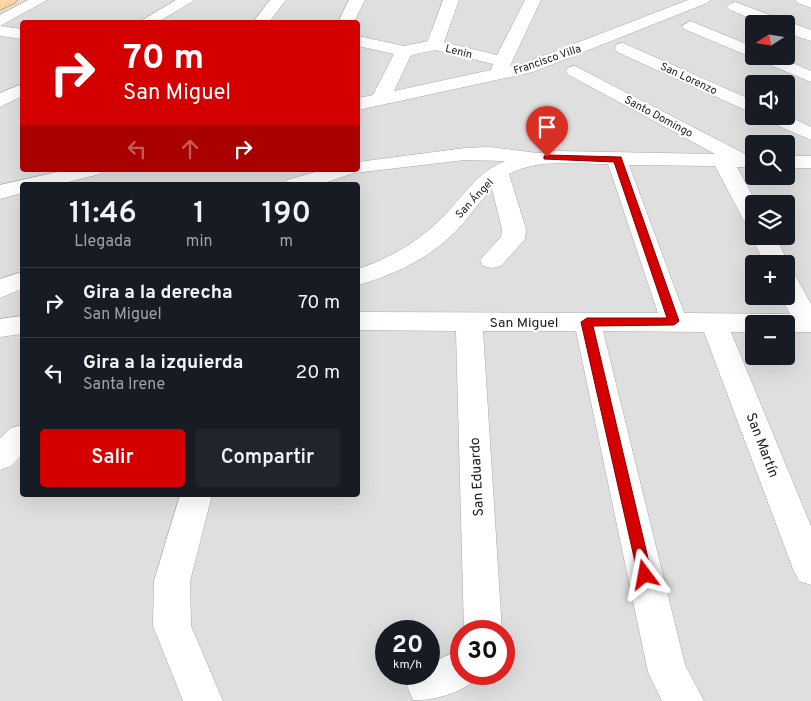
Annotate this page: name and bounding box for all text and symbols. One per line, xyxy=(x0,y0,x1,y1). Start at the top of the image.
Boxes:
north arrow xyxy=(745,15,795,65)
map controls xyxy=(745,15,795,365)
text: 70 m xyxy=(123,37,204,81)
icon: right xyxy=(40,40,105,105)
street label: Lenin xyxy=(444,42,474,62)
street label: Francisco Villa xyxy=(512,42,583,78)
street label: San Lorenzo xyxy=(658,60,719,98)
button: sound xyxy=(745,75,795,125)
text: San Miguel xyxy=(123,80,231,107)
street label: Santo Domingo xyxy=(622,93,695,141)
pin xyxy=(526,106,568,157)
icon: arrive xyxy=(533,113,561,141)
icon: left xyxy=(123,135,151,163)
icon: ahead xyxy=(176,135,204,163)
icon: right xyxy=(229,135,257,163)
button: search xyxy=(745,135,795,185)
street label: San Ángel xyxy=(452,175,497,222)
button: layers xyxy=(745,195,795,245)
text: 11:46 xyxy=(69,196,137,233)
text: 1 xyxy=(193,196,205,233)
text: 190 xyxy=(261,196,311,233)
text: Llegada xyxy=(74,232,132,252)
text: min xyxy=(186,232,212,252)
text: m xyxy=(279,232,293,252)
button: + xyxy=(745,255,795,305)
text: Gira a la derecha xyxy=(83,281,233,305)
icon: right xyxy=(40,289,68,317)
text: 70 m xyxy=(298,291,340,315)
text: San Miguel xyxy=(83,305,162,325)
street label: San Miguel xyxy=(490,315,558,332)
button: − xyxy=(745,315,795,365)
text: Gira a la izquierda xyxy=(83,351,243,375)
icon: left xyxy=(40,359,68,387)
text: 20 m xyxy=(296,361,340,385)
text: Santa Irene xyxy=(83,375,165,395)
street label: San Martín xyxy=(742,411,782,480)
button: Salir xyxy=(40,429,185,487)
button: Compartir xyxy=(195,429,340,487)
street label: San Eduardo xyxy=(467,437,488,517)
position arrow xyxy=(618,548,670,600)
speed limit sign: 30 xyxy=(450,620,515,685)
text: 20 xyxy=(392,630,423,662)
text: km/h xyxy=(393,657,422,673)

